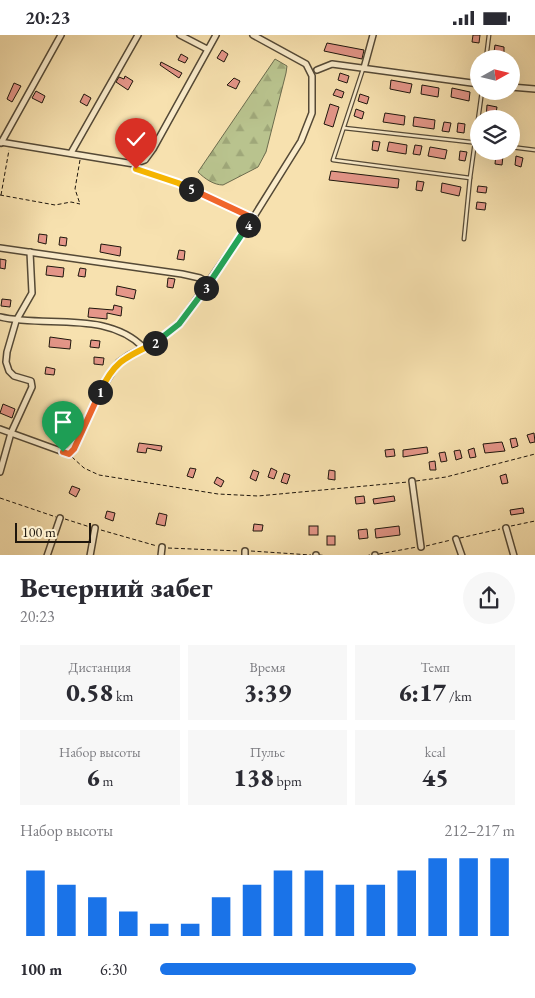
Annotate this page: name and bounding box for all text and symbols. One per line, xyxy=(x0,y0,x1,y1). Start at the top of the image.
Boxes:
text: 20:23 xyxy=(25,5,71,30)
north arrow xyxy=(470,50,520,100)
map controls xyxy=(470,50,520,160)
button: layers xyxy=(470,110,520,160)
pin xyxy=(115,118,157,169)
icon: check xyxy=(122,125,150,153)
pin: 5 xyxy=(178,177,204,201)
text: 5 xyxy=(188,180,195,198)
pin: 4 xyxy=(236,213,260,237)
text: 4 xyxy=(245,216,252,234)
pin: 3 xyxy=(194,275,218,301)
text: 3 xyxy=(203,279,210,297)
pin: 2 xyxy=(142,331,168,355)
text: 2 xyxy=(152,334,159,352)
pin: 1 xyxy=(88,379,112,405)
text: 1 xyxy=(97,383,104,401)
pin xyxy=(42,401,84,452)
icon: arrive xyxy=(49,408,77,436)
scale bar xyxy=(15,521,91,544)
text: 100 m xyxy=(22,523,56,541)
text: Вечерний забег xyxy=(20,569,213,605)
button: share xyxy=(463,572,515,624)
text: 20:23 xyxy=(20,606,55,627)
text: Дистанция xyxy=(69,658,131,676)
text: Время xyxy=(250,658,285,676)
text: Темп xyxy=(421,658,450,676)
text: 0.58 xyxy=(66,676,113,708)
text: 3:39 xyxy=(244,676,291,708)
text: 6:17 xyxy=(398,676,446,708)
text: km xyxy=(113,687,133,705)
text: /km xyxy=(446,687,472,705)
text: Набор высоты xyxy=(59,743,141,761)
text: Пульс xyxy=(250,743,285,761)
text: kcal xyxy=(425,743,446,761)
text: 6 xyxy=(86,761,100,793)
text: 138 xyxy=(233,761,274,793)
text: 45 xyxy=(422,761,449,793)
text: m xyxy=(100,772,113,790)
text: bpm xyxy=(274,772,302,790)
text: Набор высоты xyxy=(20,820,113,841)
text: 212–217 m xyxy=(444,820,515,841)
text: 100 m xyxy=(20,959,62,980)
text: 6:30 xyxy=(100,959,127,980)

